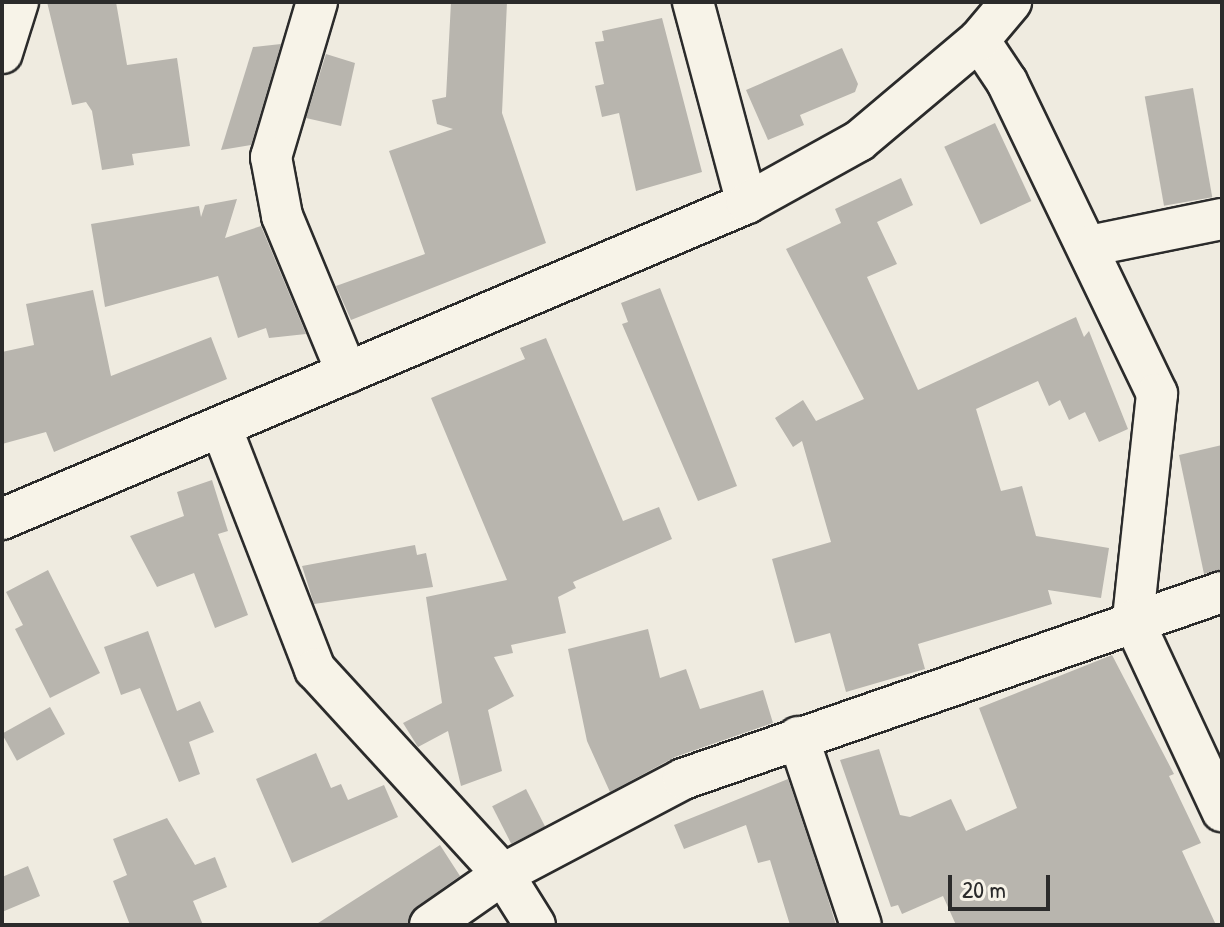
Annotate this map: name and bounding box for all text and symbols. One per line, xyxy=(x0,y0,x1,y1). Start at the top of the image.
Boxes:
scale bar xyxy=(952,859,1054,909)
text: 20 m xyxy=(962,873,1006,905)

